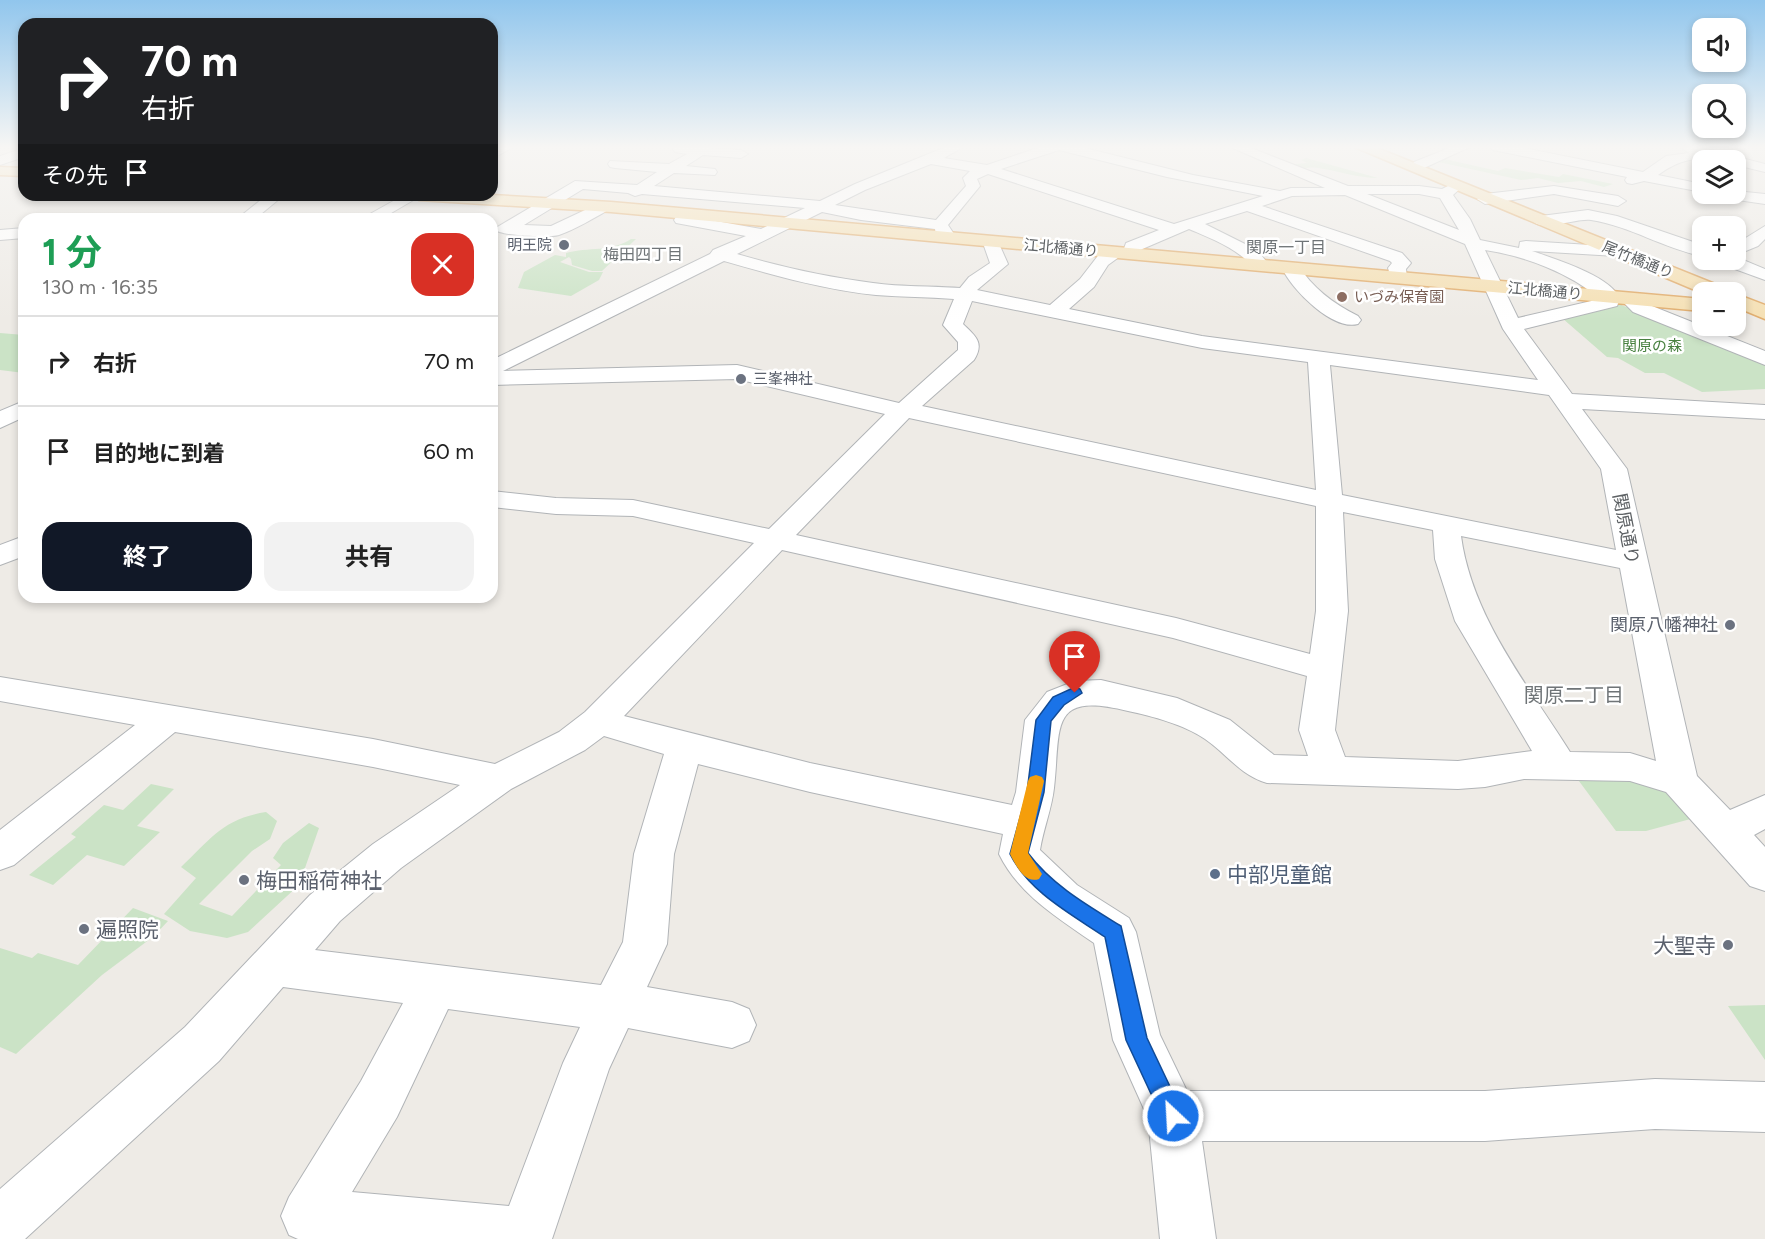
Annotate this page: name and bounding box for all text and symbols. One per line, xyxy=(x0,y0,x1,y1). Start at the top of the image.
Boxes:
map controls xyxy=(1692,18,1746,336)
button: sound xyxy=(1692,18,1746,72)
text: 70 m xyxy=(141,36,238,87)
icon: right xyxy=(42,42,120,120)
button: search xyxy=(1692,84,1746,138)
text: 右折 xyxy=(141,92,195,125)
button: layers xyxy=(1692,150,1746,204)
icon: arrive xyxy=(120,156,153,189)
text: その先 xyxy=(42,162,108,189)
button: + xyxy=(1692,216,1746,270)
text: 1 分 xyxy=(42,231,102,274)
button: close xyxy=(411,233,474,296)
place label: 明王院 xyxy=(507,236,552,254)
street label: 江北橋通り xyxy=(1023,236,1099,260)
marker: 明王院 xyxy=(557,238,571,252)
district label: 関原一丁目 xyxy=(1246,238,1326,257)
street label: 尾竹橋通り xyxy=(1600,238,1676,282)
district label: 梅田四丁目 xyxy=(603,245,683,264)
text: 130 m · 16:35 xyxy=(42,275,158,299)
street label: 江北橋通り xyxy=(1507,279,1583,303)
button: − xyxy=(1692,282,1746,336)
place label: いづみ保育園 xyxy=(1354,288,1444,306)
marker: いづみ保育園 xyxy=(1335,290,1349,304)
park label: 関原の森 xyxy=(1622,337,1682,355)
icon: right xyxy=(42,345,75,378)
text: 70 m xyxy=(424,348,474,375)
text: 右折 xyxy=(93,350,137,377)
place label: 三峯神社 xyxy=(753,370,813,388)
marker: 三峯神社 xyxy=(734,372,748,386)
icon: arrive xyxy=(42,435,75,468)
text: 60 m xyxy=(423,438,474,465)
text: 目的地に到着 xyxy=(93,440,225,467)
street label: 関原通り xyxy=(1608,492,1644,566)
button: 終了 xyxy=(42,522,252,591)
button: 共有 xyxy=(264,522,474,591)
place label: 関原八幡神社 xyxy=(1610,614,1718,636)
marker: 関原八幡神社 xyxy=(1723,618,1737,632)
pin xyxy=(1049,631,1100,693)
icon: arrive xyxy=(1058,640,1091,673)
district label: 関原二丁目 xyxy=(1524,683,1624,707)
place label: 中部児童館 xyxy=(1227,862,1332,887)
marker: 中部児童館 xyxy=(1208,867,1222,881)
place label: 梅田稲荷神社 xyxy=(256,868,382,893)
marker: 梅田稲荷神社 xyxy=(237,873,251,887)
place label: 遍照院 xyxy=(96,917,159,942)
marker: 遍照院 xyxy=(77,922,91,936)
place label: 大聖寺 xyxy=(1653,933,1716,958)
marker: 大聖寺 xyxy=(1721,938,1735,952)
position arrow xyxy=(1141,1084,1205,1148)

